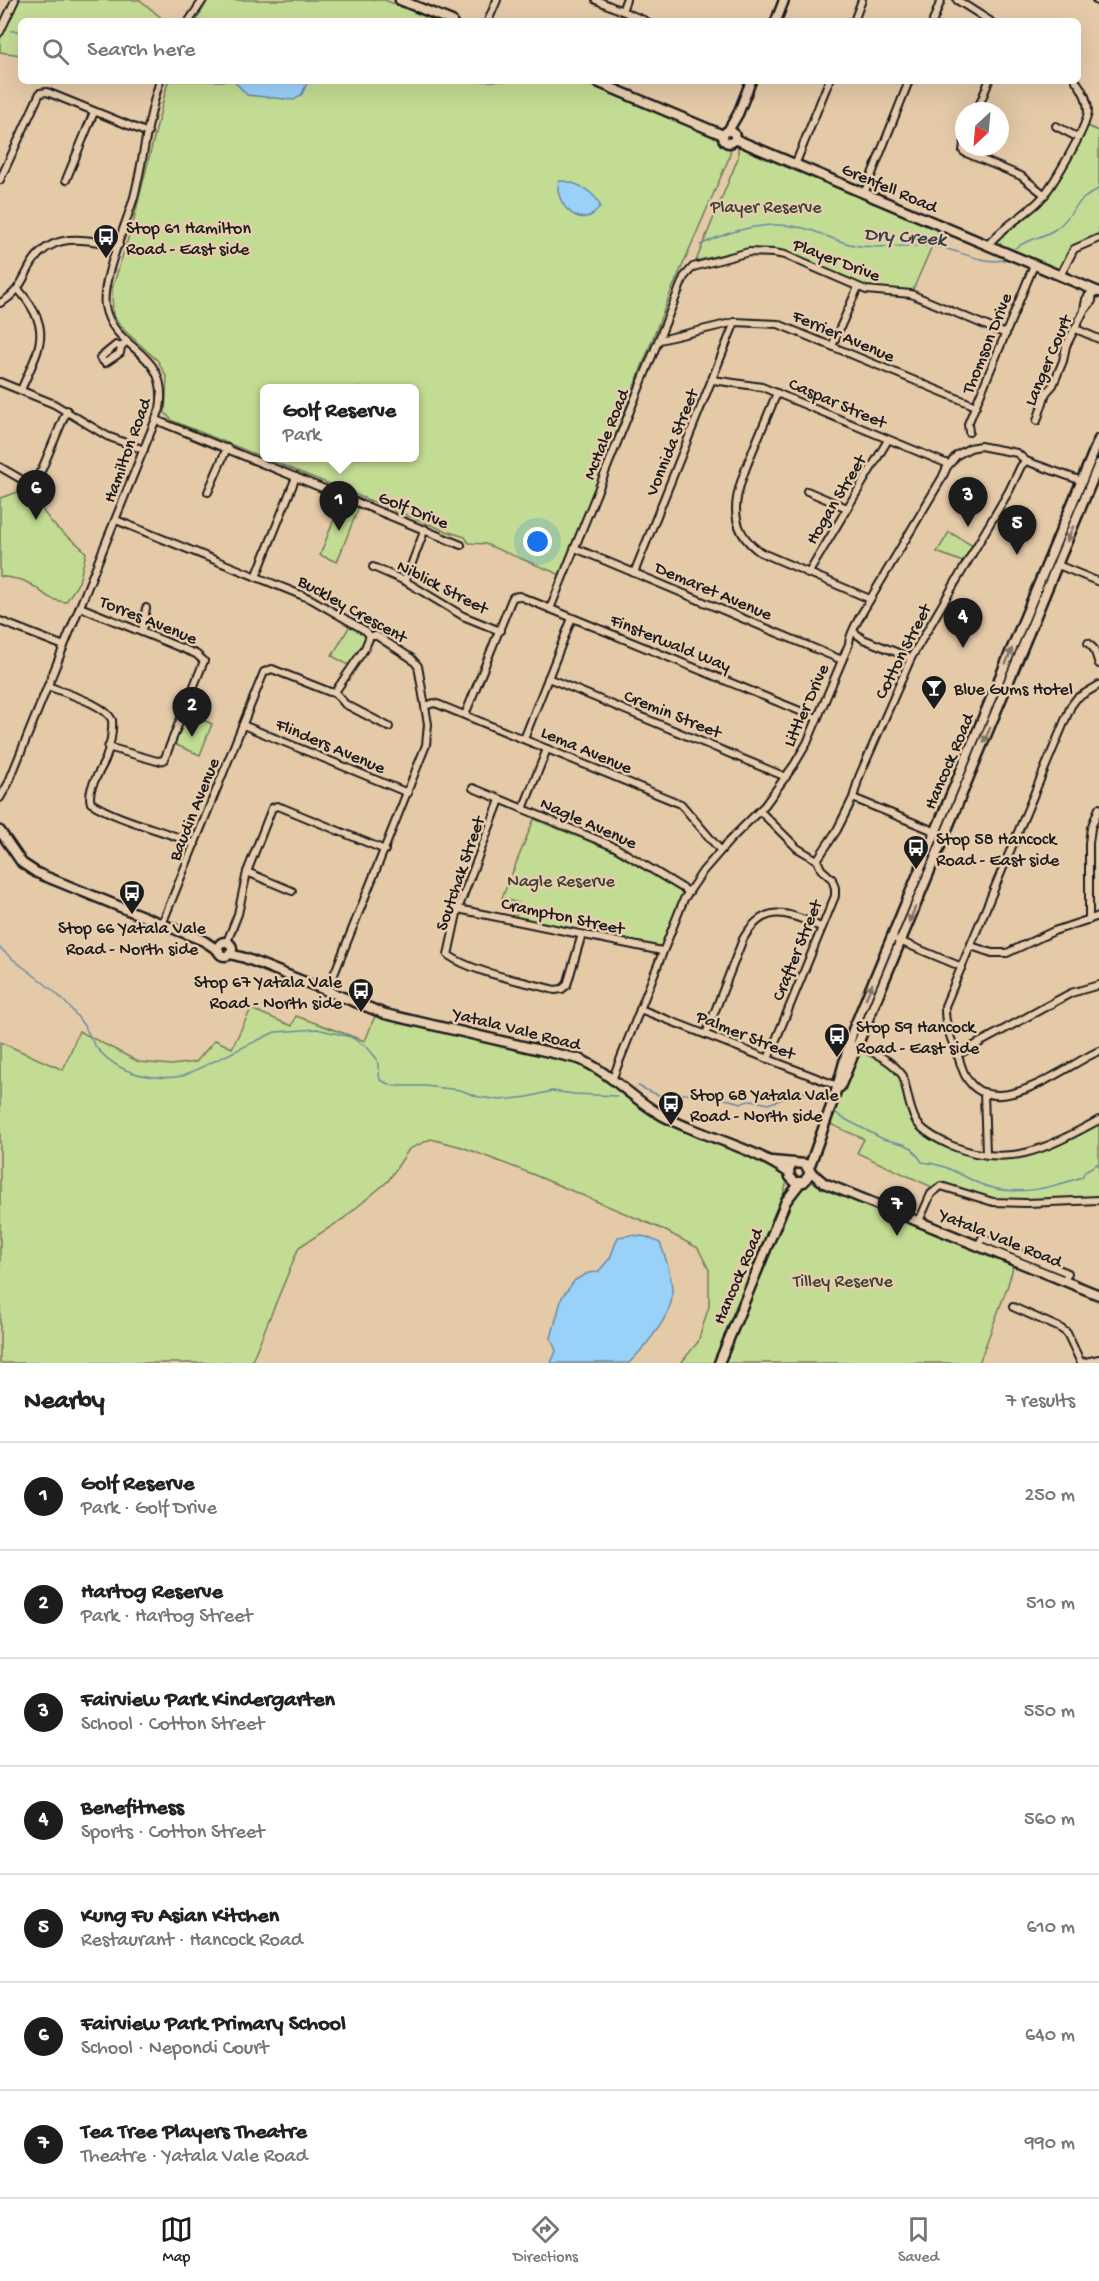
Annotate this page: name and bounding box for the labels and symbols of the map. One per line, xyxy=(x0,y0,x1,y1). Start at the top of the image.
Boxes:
north arrow xyxy=(955,102,1009,156)
street label: Grenfell Road xyxy=(838,160,941,219)
park label: Player Reserve xyxy=(710,198,822,219)
place label: Stop 61 Hamilton Road - East side xyxy=(126,219,251,261)
bus stop icon: Stop 61 Hamilton Road - East side xyxy=(91,222,121,260)
water label: Dry Creek xyxy=(863,224,949,253)
street label: Player Drive xyxy=(788,235,883,288)
street label: Thomson Drive xyxy=(958,290,1018,398)
street label: Ferrier Avenue xyxy=(788,306,898,369)
street label: Langer Court xyxy=(1021,311,1078,410)
street label: Caspar Street xyxy=(785,374,890,435)
street label: McHale Road xyxy=(580,385,636,483)
street label: Vonnida Street xyxy=(642,385,705,500)
street label: Hamilton Road xyxy=(100,394,157,506)
street label: Hogan Street xyxy=(802,450,873,549)
pin: 6 xyxy=(16,470,56,520)
pin: 3 xyxy=(948,478,988,527)
pin: 1 xyxy=(320,482,358,531)
street label: Golf Drive xyxy=(375,488,452,535)
pin: 5 xyxy=(998,506,1036,555)
one-way arrow xyxy=(1065,525,1075,543)
your location xyxy=(523,527,552,556)
street label: Niblick Street xyxy=(393,556,492,621)
street label: Demaret Avenue xyxy=(650,558,775,627)
street label: Buckley Crescent xyxy=(293,571,411,650)
street label: Torres Avenue xyxy=(95,592,201,651)
pin: 4 xyxy=(944,598,982,648)
street label: Cotton Street xyxy=(871,600,938,703)
street label: Finsterwald Way xyxy=(606,610,734,678)
one-way arrow xyxy=(1005,647,1015,665)
street label: Littler Drive xyxy=(780,661,835,751)
bar icon: Blue Gums Hotel xyxy=(919,673,949,711)
place label: Blue Gums Hotel xyxy=(953,680,1073,701)
street label: Cremin Street xyxy=(620,686,725,745)
pin: 2 xyxy=(172,688,212,737)
street label: Hancock Road xyxy=(921,710,980,813)
street label: Flinders Avenue xyxy=(271,714,389,780)
street label: Lema Avenue xyxy=(537,723,635,780)
one-way arrow xyxy=(982,726,991,744)
street label: Baudin Avenue xyxy=(165,755,226,865)
street label: Nagle Avenue xyxy=(536,794,640,855)
street label: Soutchak Street xyxy=(432,812,491,934)
place label: Stop 58 Hancock Road - East side xyxy=(936,830,1060,872)
bus stop icon: Stop 58 Hancock Road - East side xyxy=(901,833,931,871)
park label: Nagle Reserve xyxy=(507,872,616,893)
bus stop icon: Stop 66 Yatala Vale Road - North side xyxy=(117,878,147,916)
street label: Crampton Street xyxy=(499,894,628,941)
street label: Crafter Street xyxy=(769,896,829,1004)
one-way arrow xyxy=(907,906,916,924)
place label: Stop 66 Yatala Vale Road - North side xyxy=(58,919,207,961)
place label: Stop 67 Yatala Vale Road - North side xyxy=(194,973,343,1015)
bus stop icon: Stop 67 Yatala Vale Road - North side xyxy=(346,976,376,1014)
one-way arrow xyxy=(865,982,874,1000)
street label: Yatala Vale Road xyxy=(448,1004,584,1057)
street label: Palmer Street xyxy=(692,1007,799,1066)
place label: Stop 59 Hancock Road - East side xyxy=(856,1018,980,1060)
bus stop icon: Stop 59 Hancock Road - East side xyxy=(822,1021,852,1059)
place label: Stop 68 Yatala Vale Road - North side xyxy=(690,1086,839,1128)
bus stop icon: Stop 68 Yatala Vale Road - North side xyxy=(656,1089,686,1127)
pin: 7 xyxy=(878,1186,916,1236)
street label: Yatala Vale Road xyxy=(934,1204,1066,1274)
street label: Hancock Road xyxy=(710,1225,769,1328)
park label: Tilley Reserve xyxy=(792,1272,893,1293)

